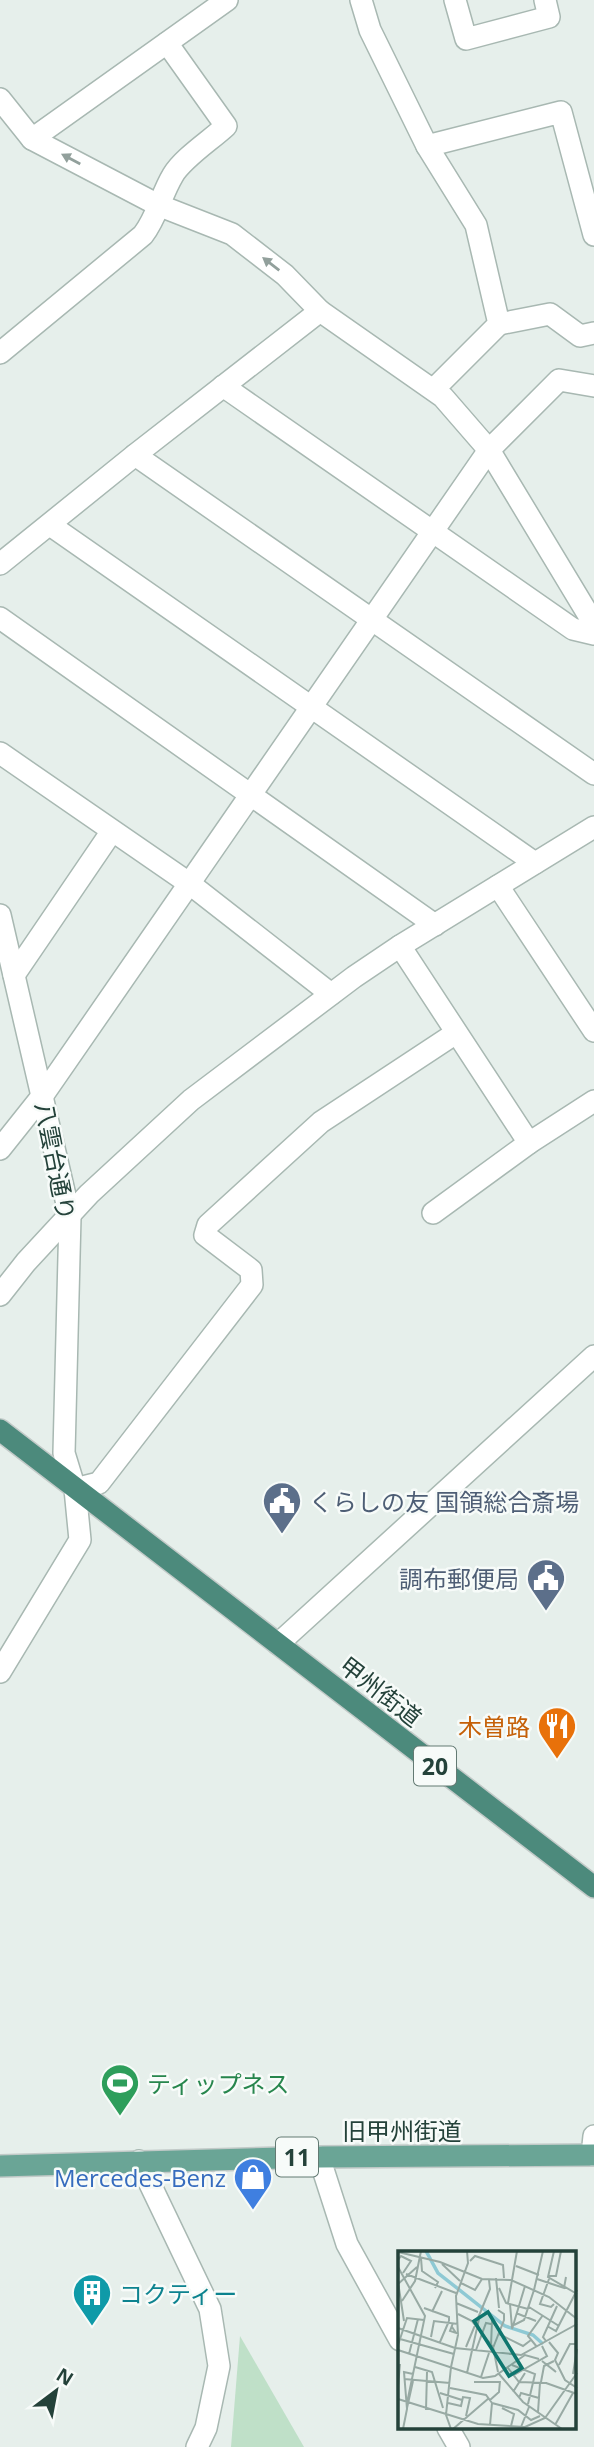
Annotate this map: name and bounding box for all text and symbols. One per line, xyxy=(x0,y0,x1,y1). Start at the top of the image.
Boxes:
one-way arrow xyxy=(61,153,80,165)
one-way arrow xyxy=(262,257,280,272)
street label: 八雲台通り xyxy=(28,1099,84,1223)
public building icon: くらしの友 国領総合斎場 xyxy=(261,1480,303,1535)
place label: くらしの友 国領総合斎場 xyxy=(309,1485,579,1518)
public building icon: 調布郵便局 xyxy=(525,1557,567,1612)
place label: 調布郵便局 xyxy=(399,1562,519,1595)
street label: 甲州街道 xyxy=(333,1648,429,1734)
restaurant icon: 木曽路 xyxy=(536,1705,578,1760)
place label: 木曽路 xyxy=(458,1710,530,1743)
road number: 20 xyxy=(414,1746,456,1786)
sports icon: ティップネス xyxy=(99,2062,141,2117)
place label: ティップネス xyxy=(147,2067,290,2100)
street label: 旧甲州街道 xyxy=(342,2114,462,2147)
road number: 11 xyxy=(276,2138,318,2176)
shop icon: Mercedes-Benz xyxy=(232,2156,274,2211)
place label: Mercedes-Benz xyxy=(54,2161,226,2194)
inset map xyxy=(398,2251,576,2430)
building icon: コクティー xyxy=(71,2272,113,2327)
place label: コクティー xyxy=(119,2277,238,2310)
north arrow xyxy=(21,2356,91,2426)
text: N xyxy=(52,2361,78,2392)

